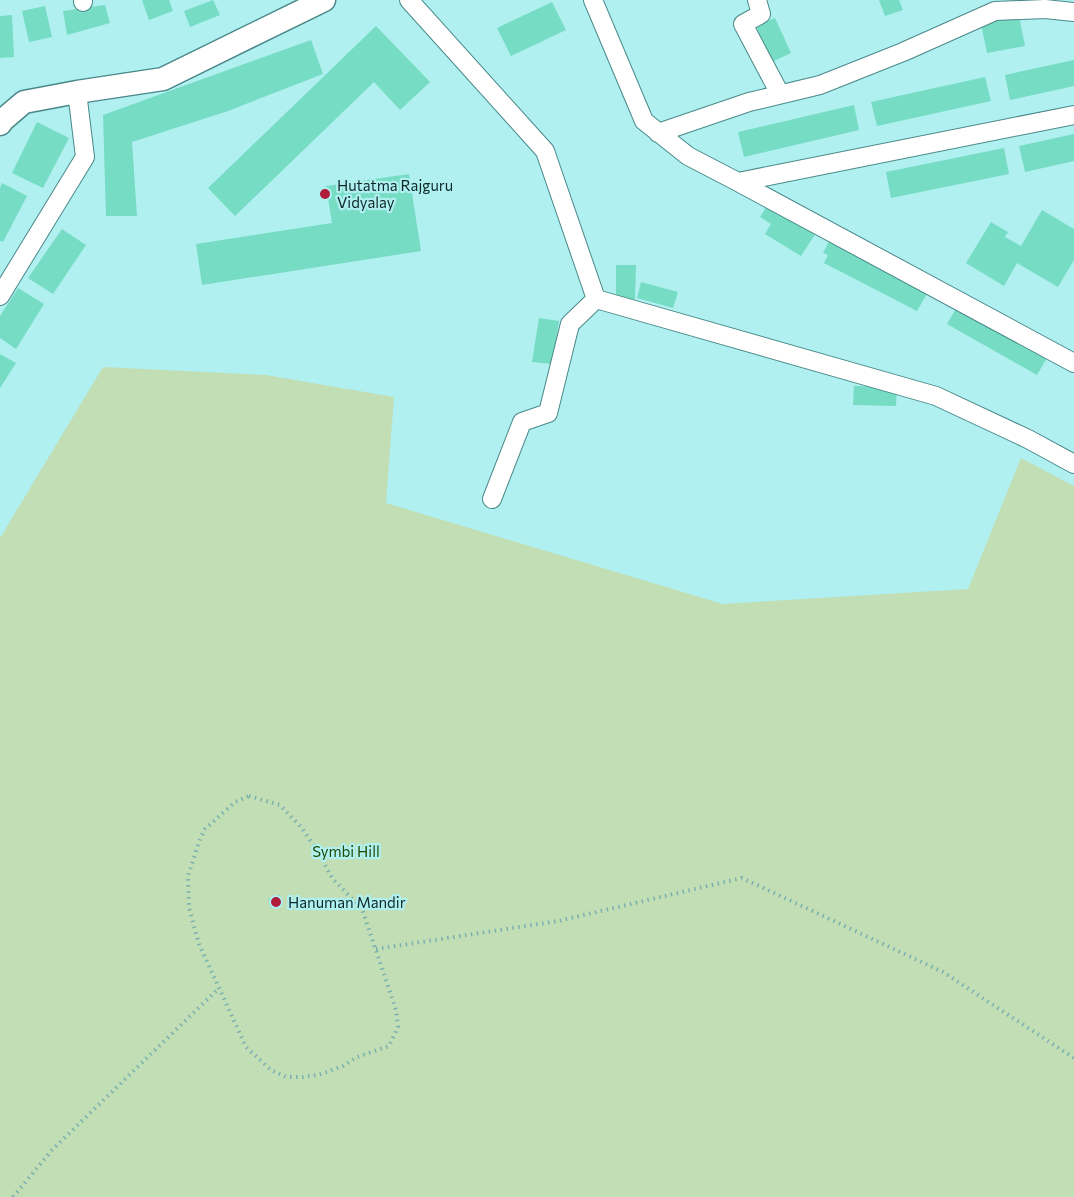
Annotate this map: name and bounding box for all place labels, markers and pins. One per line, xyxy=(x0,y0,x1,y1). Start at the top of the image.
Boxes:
place label: Hutatma Rajguru Vidyalay xyxy=(337,176,453,211)
marker: Hutatma Rajguru Vidyalay xyxy=(318,187,332,201)
place label: Hanuman Mandir xyxy=(288,893,406,911)
marker: Hanuman Mandir xyxy=(269,895,283,909)

